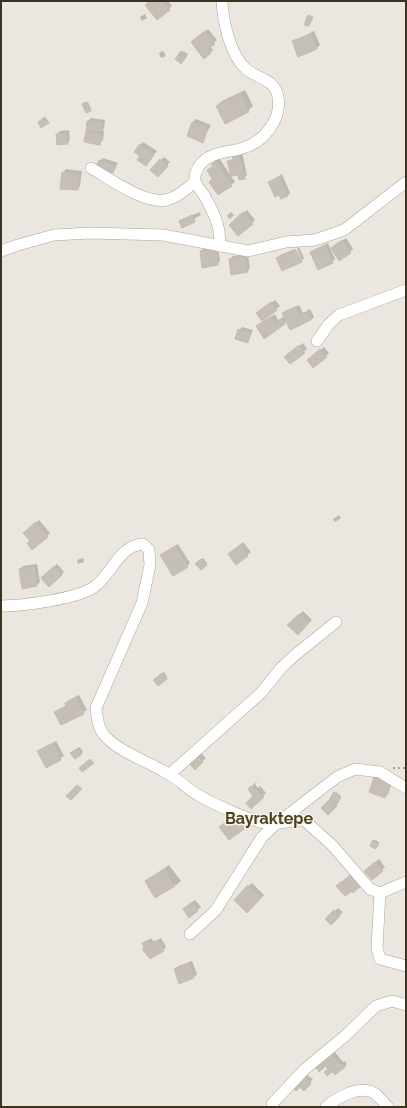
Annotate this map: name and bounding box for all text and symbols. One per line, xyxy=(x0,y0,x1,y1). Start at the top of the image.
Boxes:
district label: Bayraktepe xyxy=(225,809,313,828)

